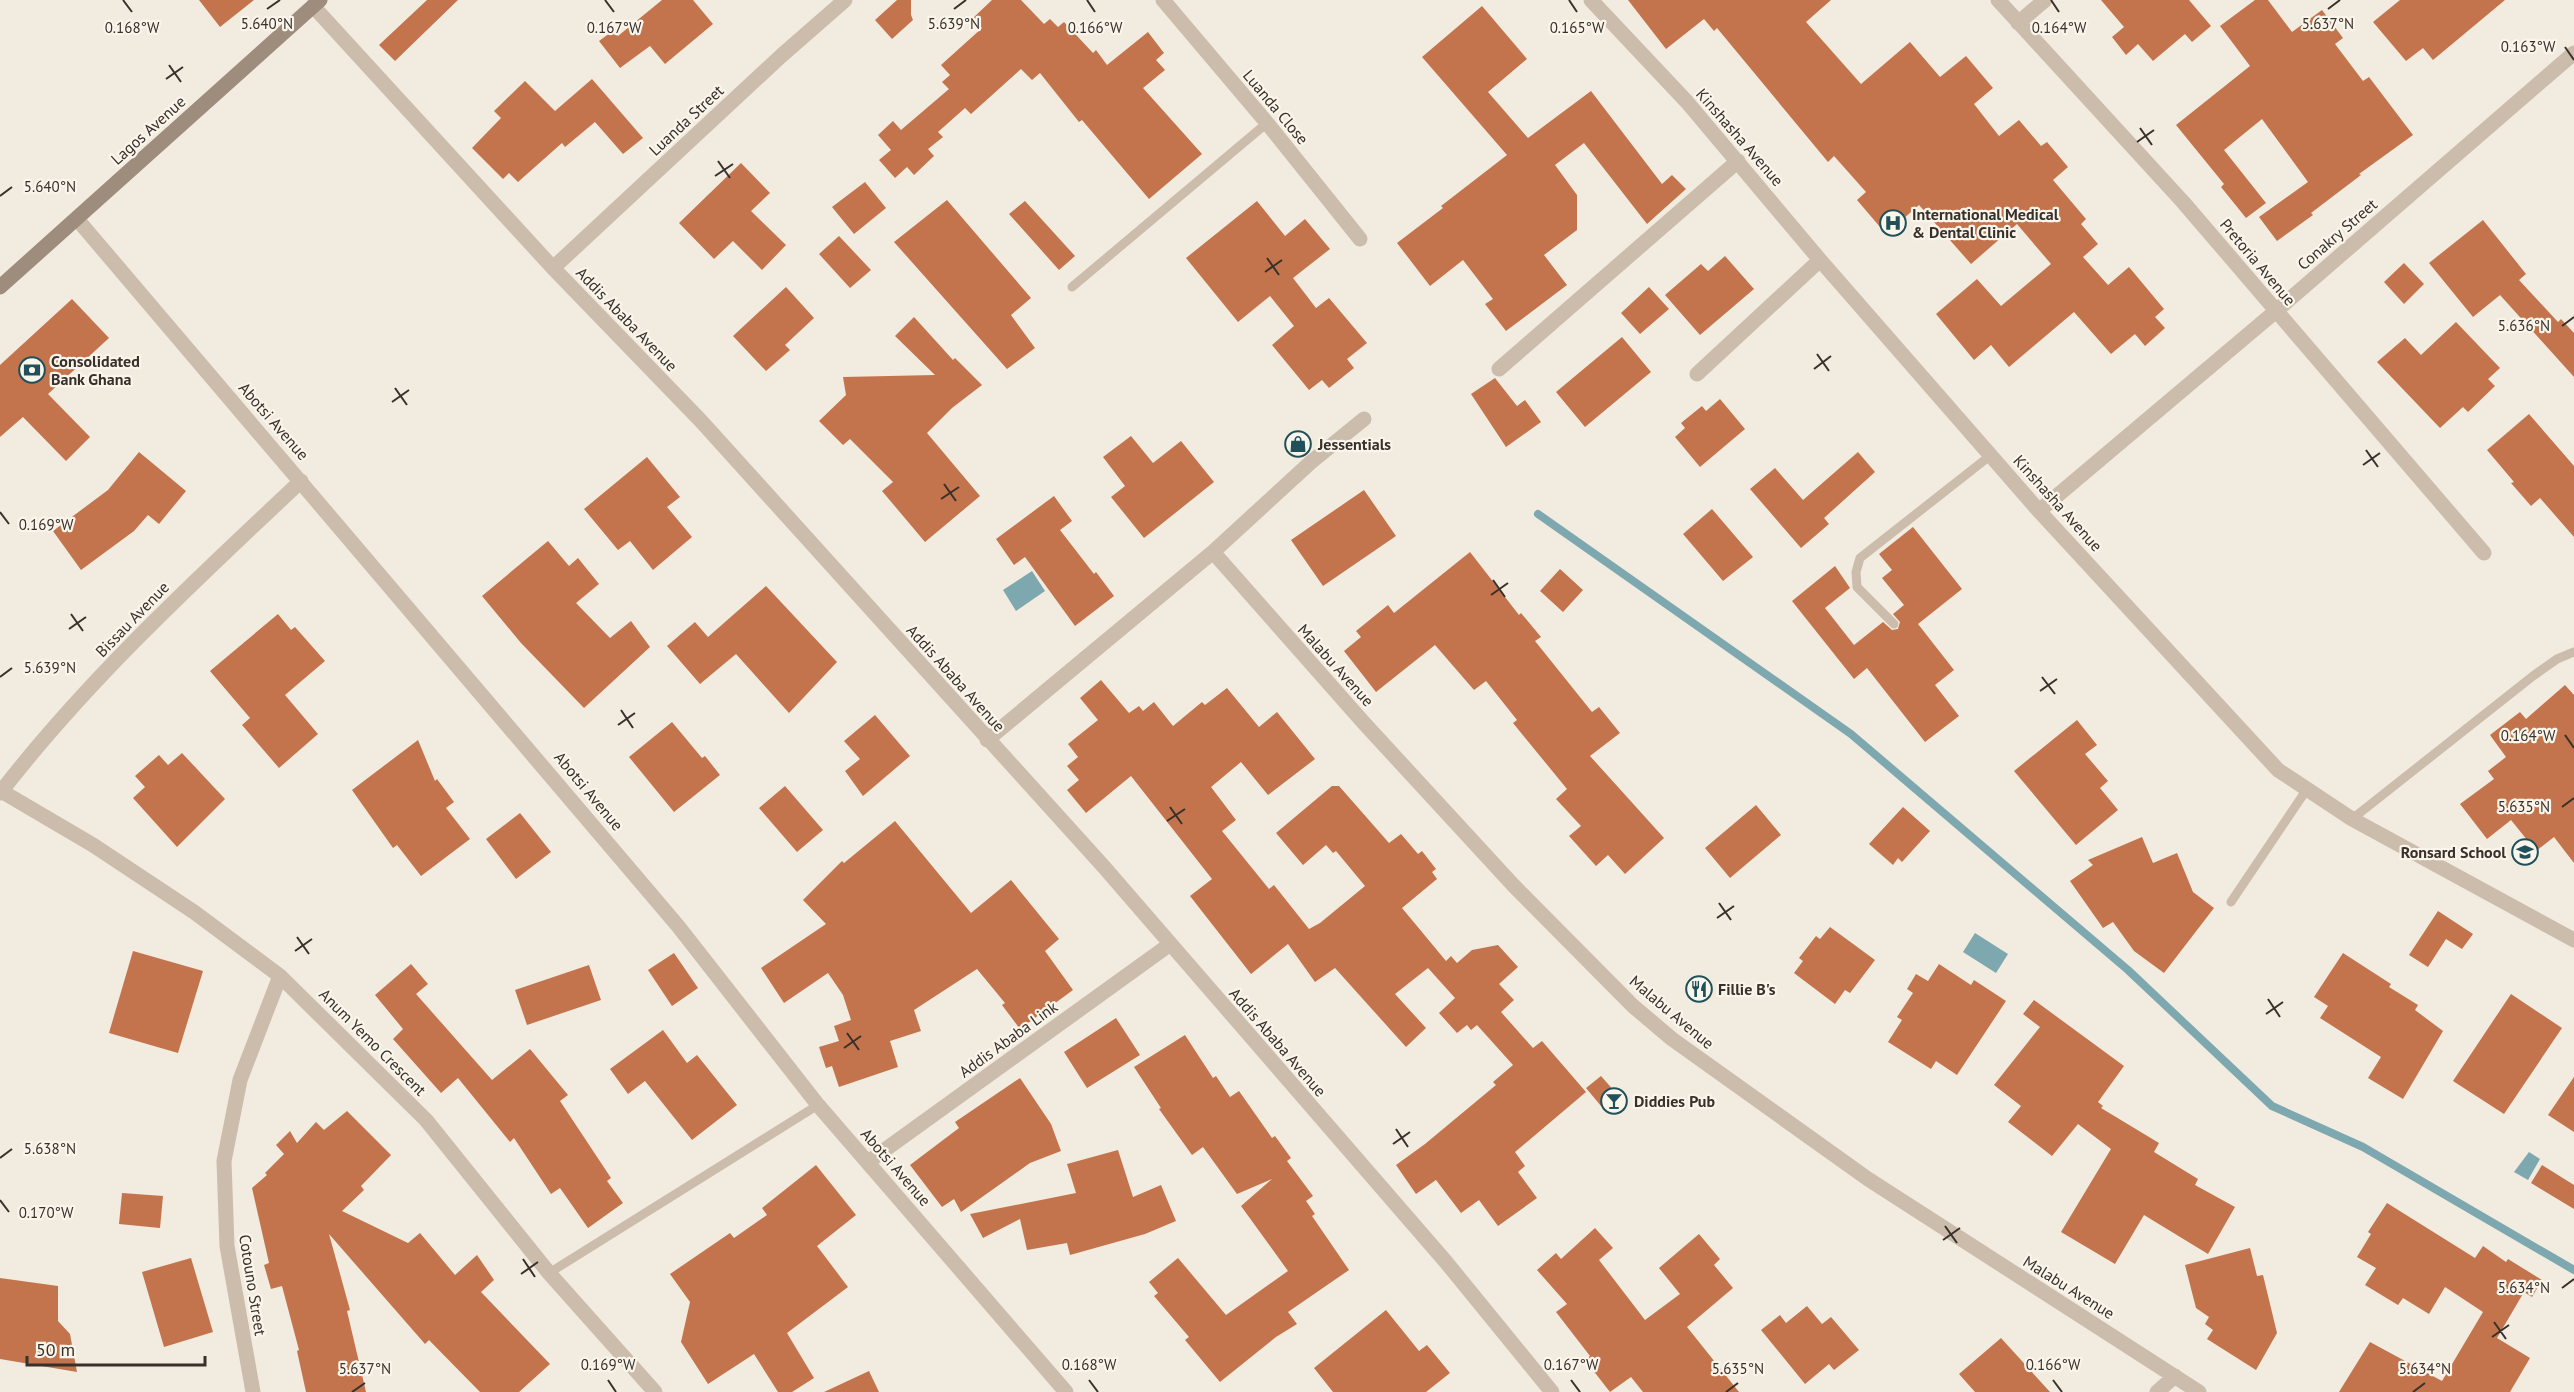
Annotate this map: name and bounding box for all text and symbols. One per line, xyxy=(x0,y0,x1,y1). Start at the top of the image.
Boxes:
text: 5.640°N xyxy=(241,14,293,33)
text: 5.639°N xyxy=(928,14,980,33)
text: 5.637°N xyxy=(2302,14,2354,33)
text: 0.168°W xyxy=(105,18,160,37)
text: 0.167°W xyxy=(587,18,642,37)
text: 0.166°W xyxy=(1068,18,1123,37)
text: 0.165°W xyxy=(1550,18,1605,37)
text: 0.164°W xyxy=(2032,18,2087,37)
text: 0.163°W xyxy=(2501,37,2556,56)
street label: Luanda Close xyxy=(1239,66,1313,148)
street label: Luanda Street xyxy=(644,80,728,160)
street label: Kinshasha Avenue xyxy=(1692,84,1788,190)
street label: Lagos Avenue xyxy=(107,91,189,169)
text: 5.640°N xyxy=(24,177,76,196)
street label: Conakry Street xyxy=(2293,194,2381,274)
place label: International Medical & Dental Clinic xyxy=(1912,204,2059,242)
hospital icon: International Medical & Dental Clinic xyxy=(1878,208,1908,238)
street label: Pretoria Avenue xyxy=(2216,215,2300,309)
street label: Addis Ababa Avenue xyxy=(572,263,682,375)
text: 5.636°N xyxy=(2498,316,2550,335)
place label: Consolidated Bank Ghana xyxy=(51,351,140,389)
bank icon: Consolidated Bank Ghana xyxy=(17,355,47,385)
street label: Abotsi Avenue xyxy=(235,378,313,464)
shop icon: Jessentials xyxy=(1283,429,1313,459)
place label: Jessentials xyxy=(1317,434,1391,454)
street label: Kinshasha Avenue xyxy=(2009,450,2107,556)
text: 0.169°W xyxy=(19,515,74,534)
street label: Bissau Avenue xyxy=(91,577,173,661)
street label: Addis Ababa Avenue xyxy=(903,620,1009,736)
street label: Malabu Avenue xyxy=(1294,620,1378,710)
text: 5.639°N xyxy=(24,658,76,677)
text: 0.164°W xyxy=(2501,726,2556,745)
street label: Abotsi Avenue xyxy=(550,748,628,834)
text: 5.635°N xyxy=(2498,797,2550,816)
school or university icon: Ronsard School xyxy=(2510,837,2540,867)
place label: Ronsard School xyxy=(2401,842,2506,862)
street label: Malabu Avenue xyxy=(1626,971,1718,1053)
restaurant icon: Fillie B's xyxy=(1684,974,1714,1004)
place label: Fillie B's xyxy=(1718,979,1776,999)
street label: Anum Yemo Crescent xyxy=(315,984,431,1100)
street label: Addis Ababa Avenue xyxy=(1225,984,1331,1100)
street label: Addis Ababa Link xyxy=(955,996,1062,1082)
bar icon: Diddies Pub xyxy=(1599,1086,1629,1116)
place label: Diddies Pub xyxy=(1634,1091,1715,1111)
street label: Abotsi Avenue xyxy=(857,1124,935,1210)
text: 5.638°N xyxy=(24,1139,76,1158)
text: 0.170°W xyxy=(19,1203,74,1222)
street label: Cotouno Street xyxy=(235,1233,271,1338)
street label: Malabu Avenue xyxy=(2020,1251,2118,1323)
text: 5.634°N xyxy=(2498,1278,2550,1297)
scale bar xyxy=(27,1329,206,1367)
text: 50 m xyxy=(36,1338,75,1361)
text: 0.169°W xyxy=(581,1355,636,1374)
text: 0.168°W xyxy=(1062,1355,1117,1374)
text: 0.167°W xyxy=(1544,1355,1599,1374)
text: 0.166°W xyxy=(2026,1355,2081,1374)
text: 5.637°N xyxy=(339,1359,391,1378)
text: 5.635°N xyxy=(1712,1359,1764,1378)
text: 5.634°N xyxy=(2399,1359,2451,1378)

